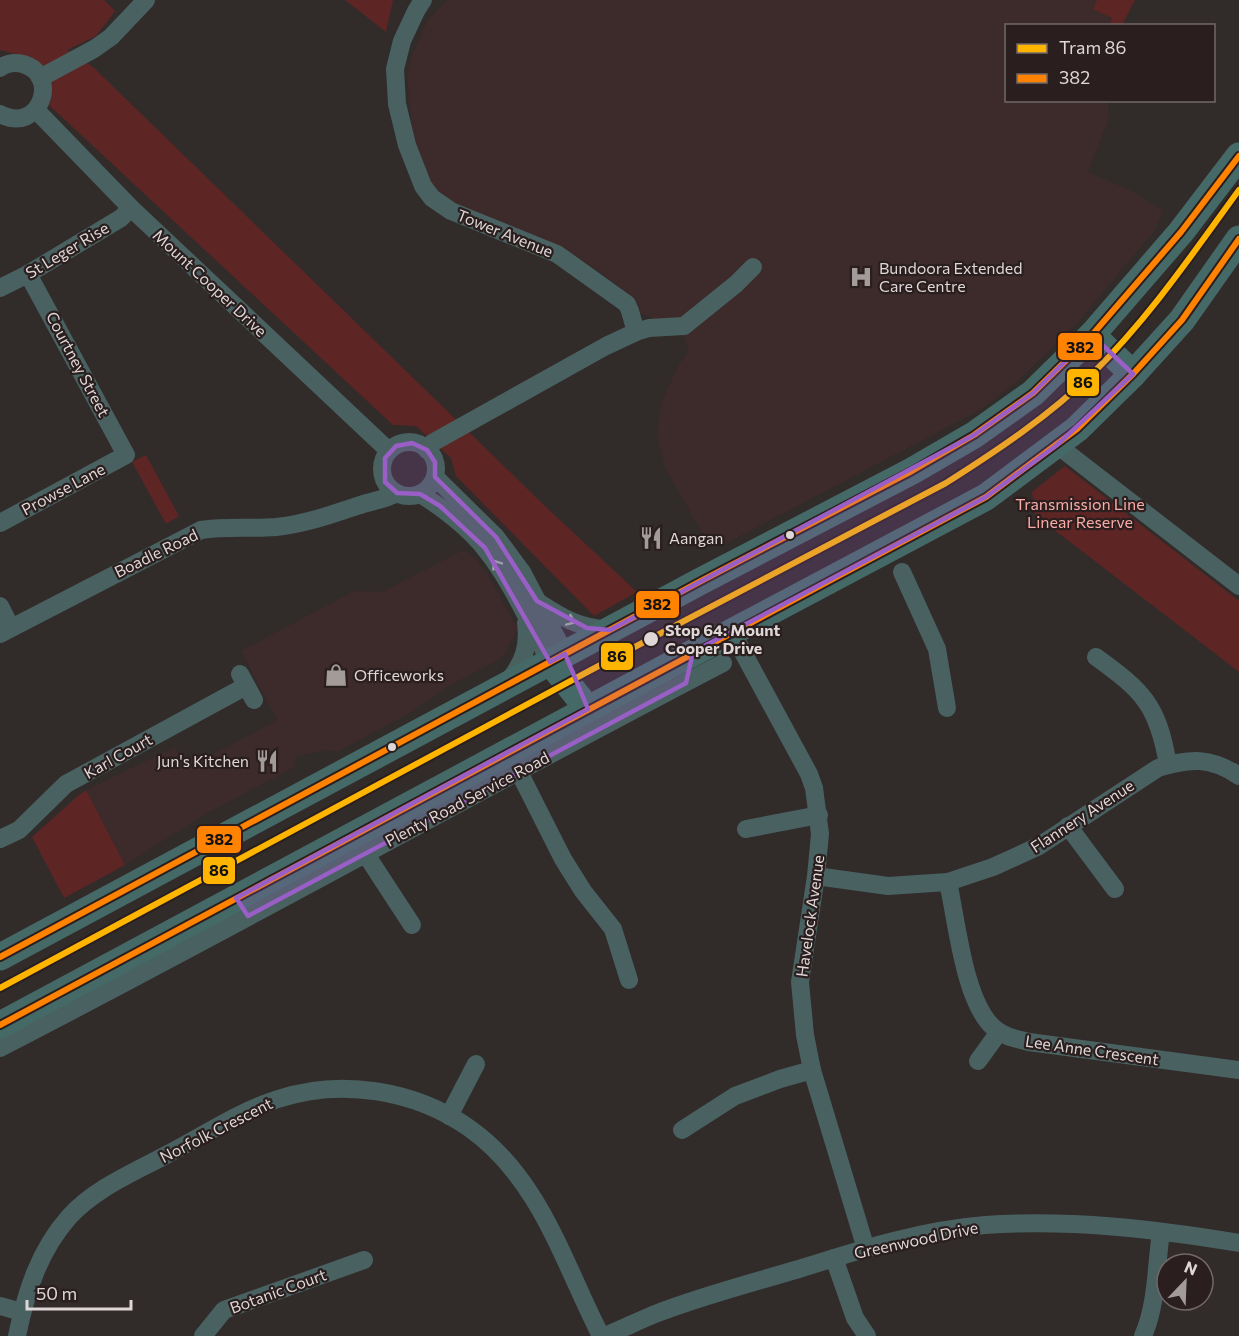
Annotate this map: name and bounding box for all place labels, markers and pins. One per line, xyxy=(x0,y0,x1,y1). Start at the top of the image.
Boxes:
place label: Bundoora Extended Care Centre xyxy=(879,258,1022,295)
hospital icon: Bundoora Extended Care Centre xyxy=(848,264,874,290)
restaurant icon: Aangan xyxy=(638,525,664,551)
place label: Aangan xyxy=(669,528,724,547)
unlabelled marker xyxy=(784,529,796,541)
place label: Stop 64: Mount Cooper Drive xyxy=(665,620,780,657)
marker: Stop 64: Mount Cooper Drive xyxy=(642,630,660,648)
shop icon: Officeworks xyxy=(323,662,349,688)
place label: Officeworks xyxy=(354,665,444,684)
unlabelled marker xyxy=(386,741,398,753)
restaurant icon: Jun's Kitchen xyxy=(254,748,280,774)
place label: Jun's Kitchen xyxy=(157,751,249,770)

